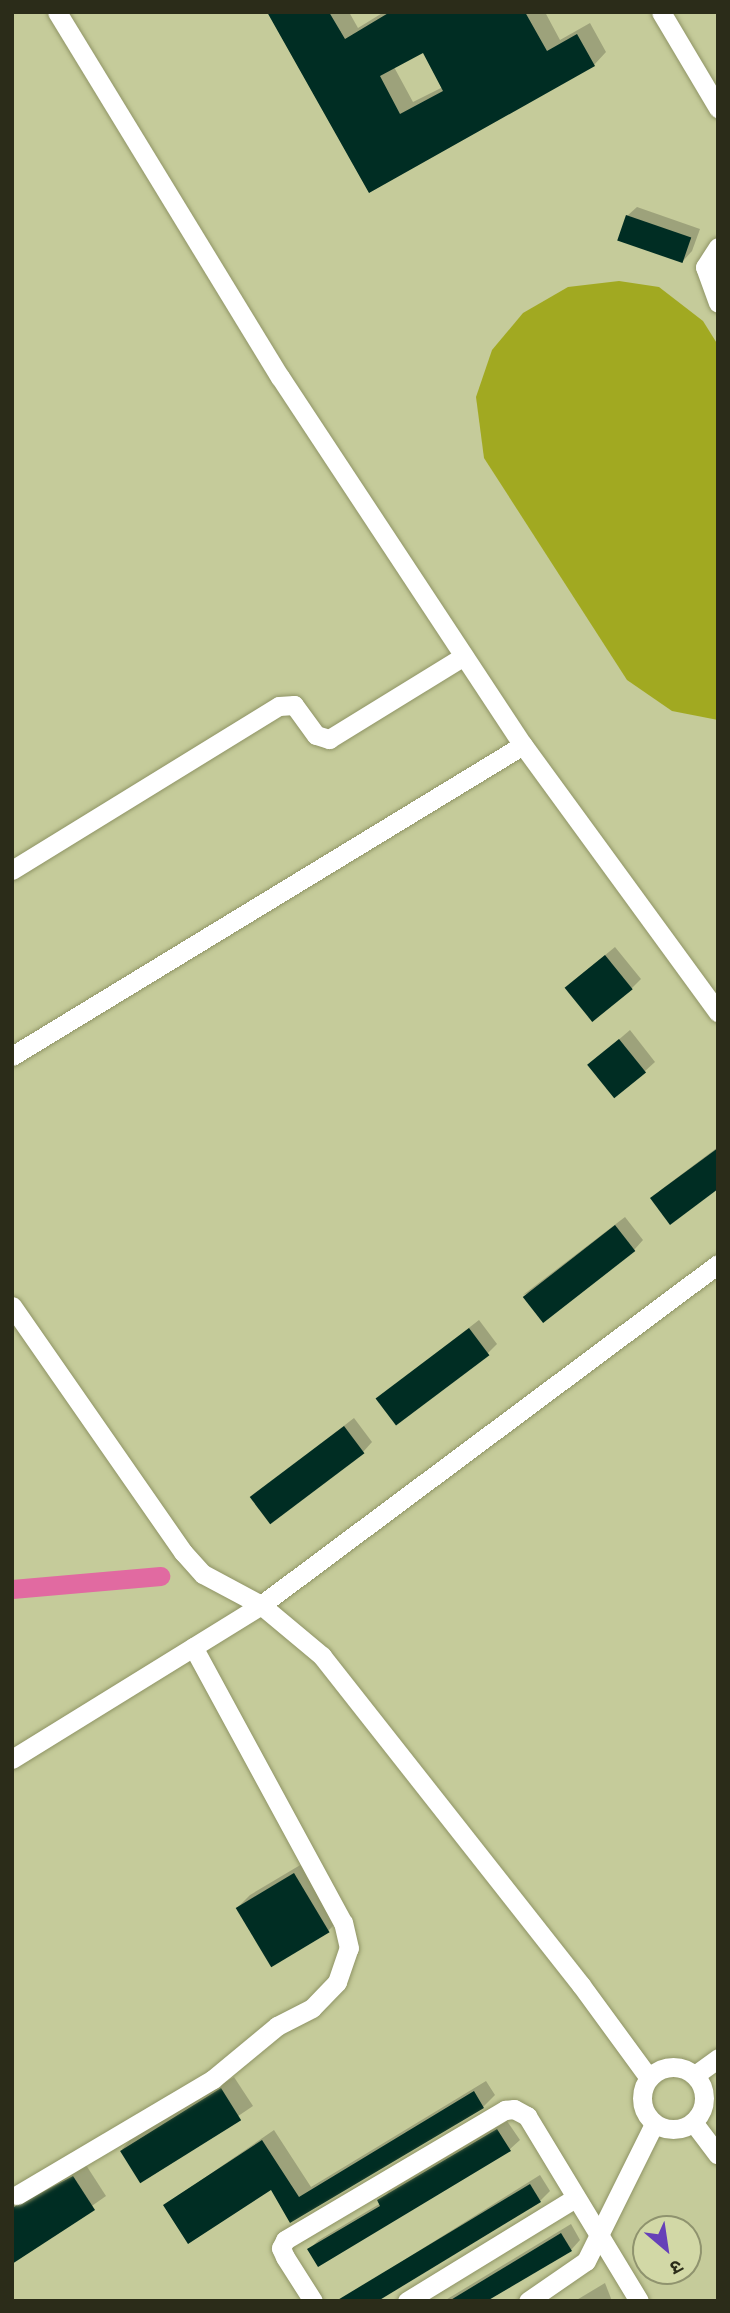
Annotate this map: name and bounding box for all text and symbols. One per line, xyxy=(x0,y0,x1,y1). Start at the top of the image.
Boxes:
north arrow xyxy=(632,2215,702,2285)
text: उ xyxy=(666,2255,686,2279)

